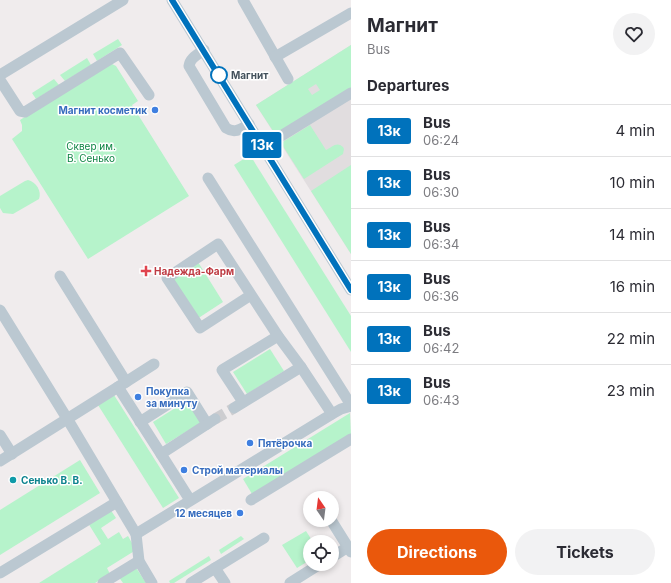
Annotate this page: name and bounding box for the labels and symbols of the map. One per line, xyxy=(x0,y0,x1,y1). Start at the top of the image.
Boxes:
marker: Магнит xyxy=(210,66,228,84)
place label: Магнит xyxy=(231,69,268,81)
place label: Магнит косметик xyxy=(58,104,147,116)
marker: Магнит косметик xyxy=(150,105,160,115)
line badge: 13к xyxy=(239,132,285,158)
park label: Сквер им. В. Сенько xyxy=(66,140,116,164)
place label: Надежда-Фарм xyxy=(154,265,234,277)
marker: Надежда-Фарм xyxy=(141,266,151,276)
place label: Покупка за минуту xyxy=(146,385,197,410)
marker: Покупка за минуту xyxy=(133,392,143,402)
place label: Пятёрочка xyxy=(258,437,312,449)
marker: Пятёрочка xyxy=(245,438,255,448)
place label: Строй материалы xyxy=(192,464,283,476)
marker: Строй материалы xyxy=(179,465,189,475)
place label: Сенько В. В. xyxy=(21,474,83,486)
marker: Сенько В. В. xyxy=(8,475,18,485)
north arrow xyxy=(303,491,339,527)
place label: 12 месяцев xyxy=(175,507,232,519)
marker: 12 месяцев xyxy=(235,508,245,518)

